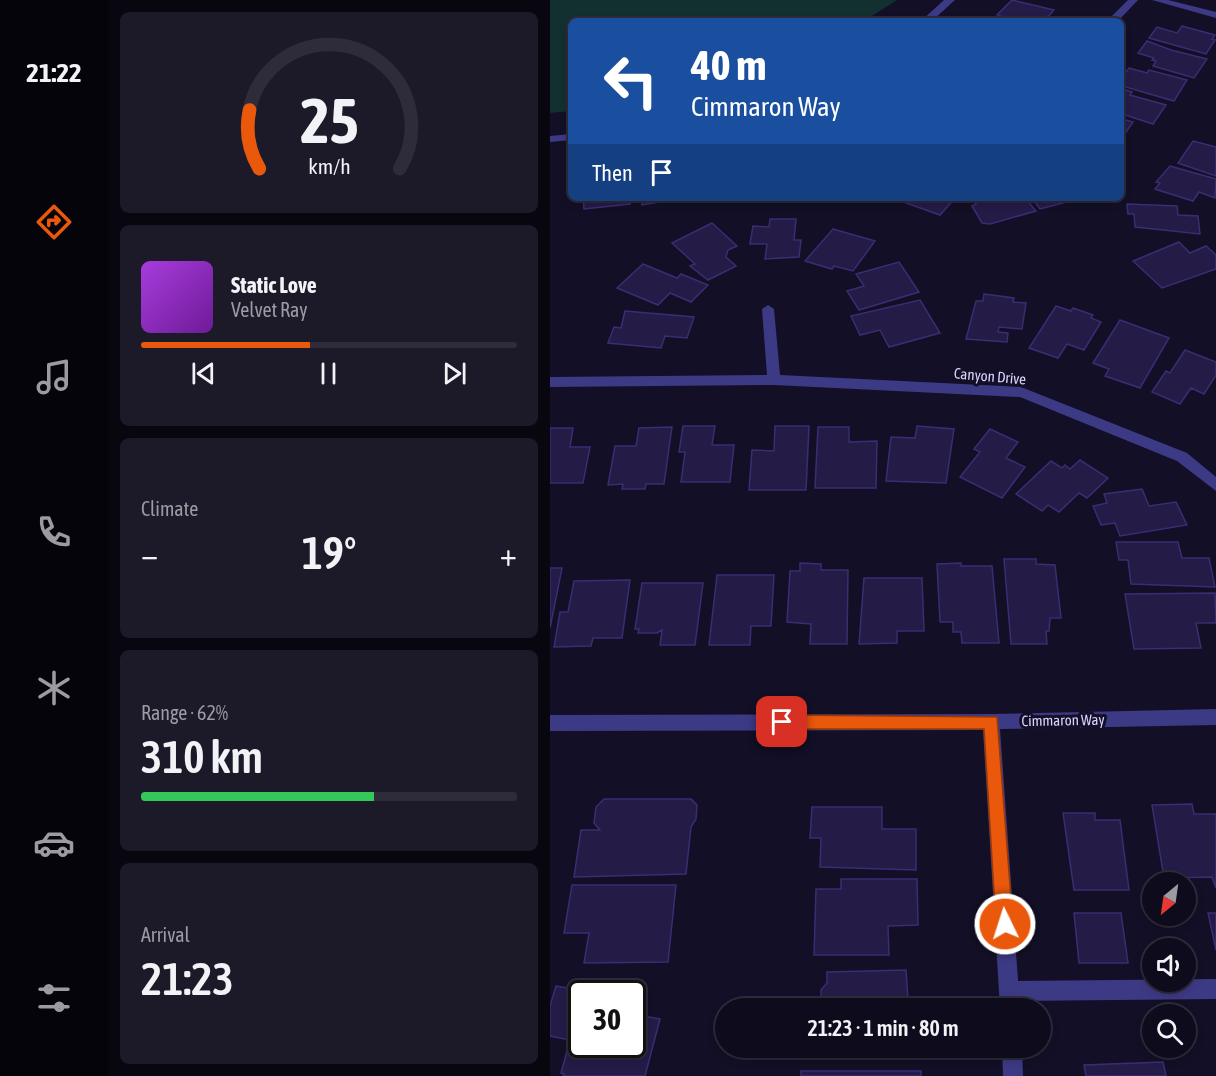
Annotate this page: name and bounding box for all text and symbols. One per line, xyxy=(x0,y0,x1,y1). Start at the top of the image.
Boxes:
text: 40 m xyxy=(691,41,766,89)
icon: left xyxy=(592,42,670,120)
text: 21:22 xyxy=(26,57,82,88)
text: 25 xyxy=(300,86,358,157)
text: Cimmaron Way xyxy=(691,91,841,122)
text: km/h xyxy=(308,155,350,180)
icon: arrive xyxy=(645,156,678,189)
text: Then xyxy=(592,160,633,186)
icon: directions xyxy=(33,201,75,243)
text: Static Love xyxy=(231,272,317,298)
text: Velvet Ray xyxy=(231,298,308,321)
icon: music xyxy=(33,356,75,398)
icon: previous xyxy=(187,357,220,390)
icon: pause xyxy=(312,357,345,390)
icon: next xyxy=(438,357,471,390)
street label: Canyon Drive xyxy=(953,364,1027,388)
text: Climate xyxy=(141,497,198,520)
icon: phone xyxy=(33,511,75,553)
text: 19° xyxy=(302,527,356,579)
text: − xyxy=(141,535,158,573)
text: + xyxy=(500,535,517,573)
icon: climate xyxy=(33,667,75,709)
pin xyxy=(756,696,807,747)
text: Range · 62% xyxy=(141,701,228,724)
icon: arrive xyxy=(765,705,798,738)
street label: Cimmaron Way xyxy=(1021,711,1105,729)
text: 310 km xyxy=(141,731,263,783)
icon: car xyxy=(33,822,75,864)
north arrow xyxy=(1142,872,1196,926)
map controls xyxy=(1142,872,1196,1058)
position arrow xyxy=(973,892,1037,956)
text: Arrival xyxy=(141,923,190,946)
button: sound xyxy=(1142,938,1196,992)
text: 21:23 xyxy=(141,953,234,1005)
icon: filters xyxy=(33,977,75,1019)
speed limit sign: 30 xyxy=(568,980,646,1058)
button: search xyxy=(1142,1004,1196,1058)
text: 21:23 · 1 min · 80 m xyxy=(807,1015,959,1041)

